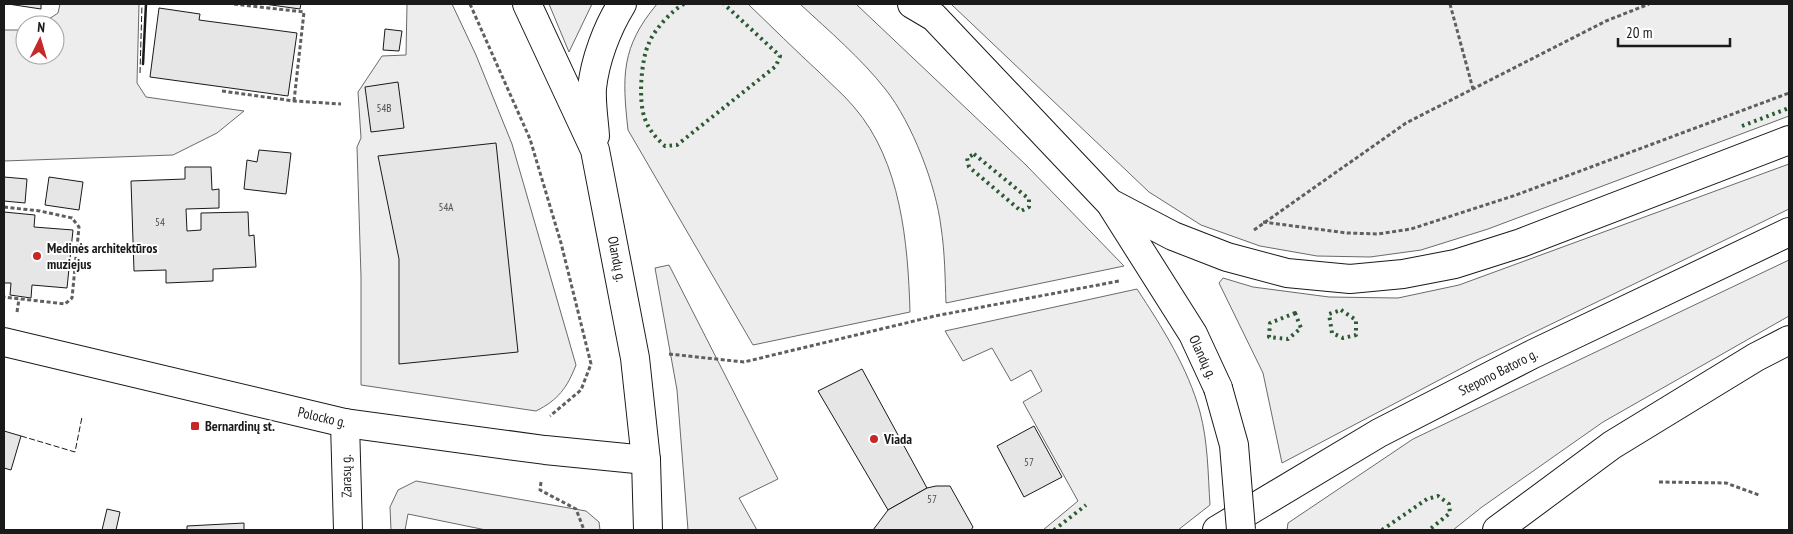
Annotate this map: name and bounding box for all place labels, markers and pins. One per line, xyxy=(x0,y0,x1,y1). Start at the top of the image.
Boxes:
place label: Medinės architektūros muziejus xyxy=(47,239,157,273)
marker: Medinės architektūros muziejus xyxy=(31,250,43,262)
place label: Bernardinų st. xyxy=(205,417,275,435)
marker: Bernardinų st. xyxy=(189,420,201,432)
place label: Viada xyxy=(883,430,912,448)
marker: Viada xyxy=(868,433,880,445)

